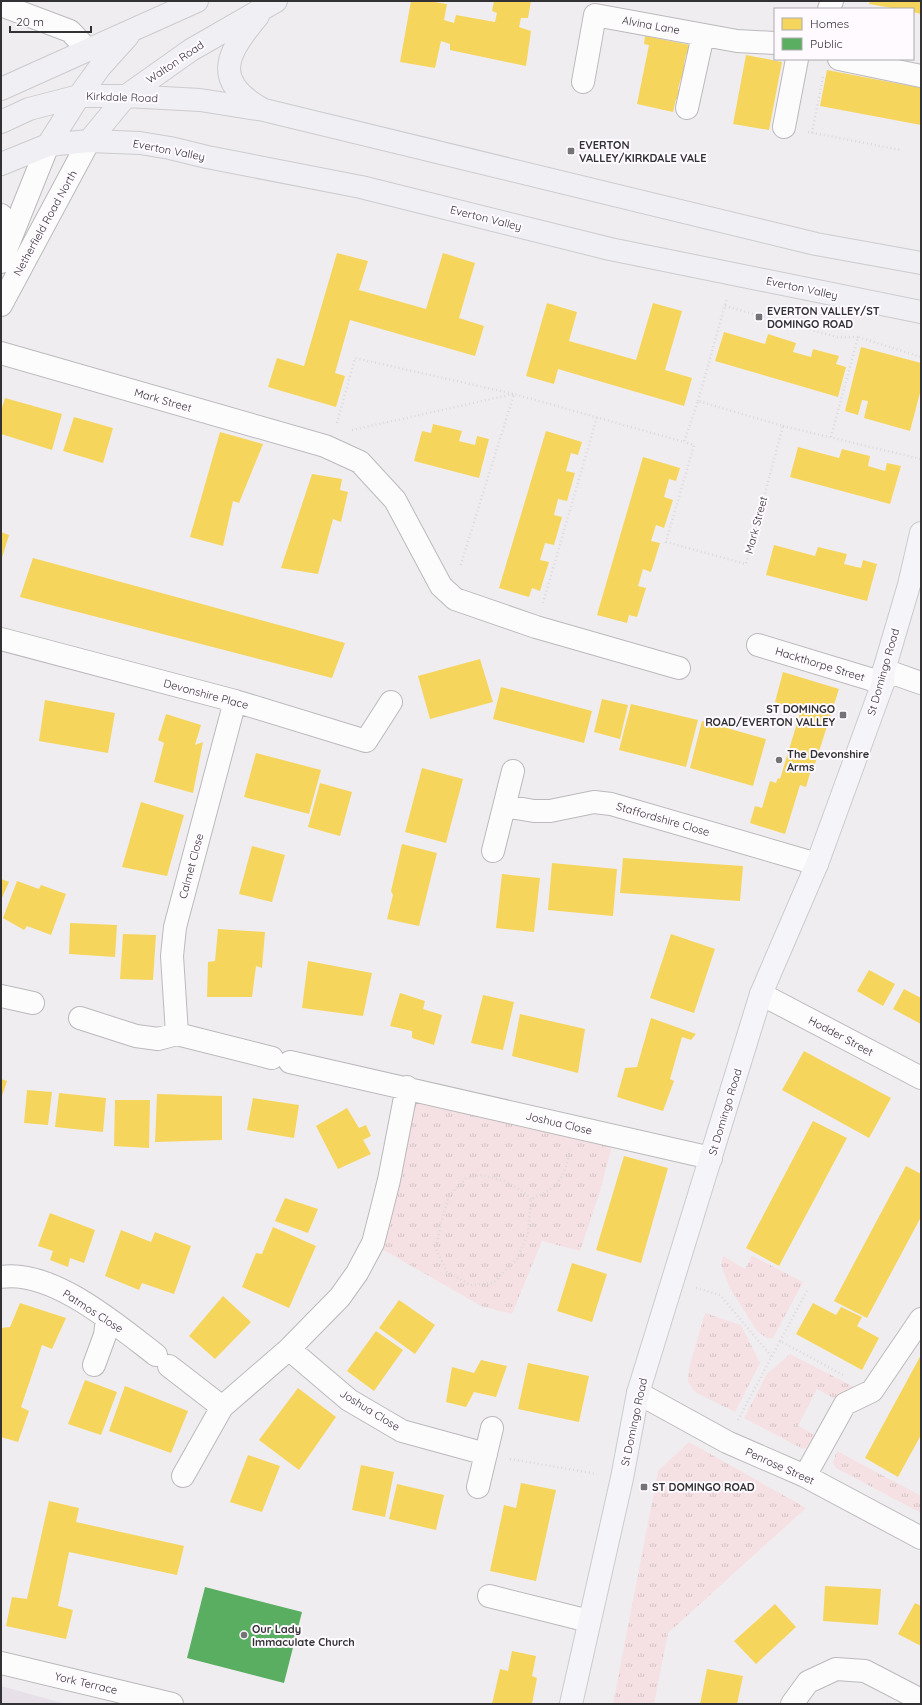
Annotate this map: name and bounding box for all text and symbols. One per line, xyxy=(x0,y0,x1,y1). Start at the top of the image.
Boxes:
scale bar xyxy=(10,8,91,34)
legend xyxy=(774,8,914,60)
street label: Alvina Lane xyxy=(621,13,681,37)
text: 20 m xyxy=(16,14,44,29)
text: Homes xyxy=(810,16,850,31)
text: Public xyxy=(810,36,843,51)
street label: Walton Road xyxy=(143,38,207,86)
street label: Kirkdale Road xyxy=(86,89,158,105)
street label: Everton Valley xyxy=(132,136,206,164)
place label: EVERTON VALLEY/KIRKDALE VALE xyxy=(579,138,707,165)
marker: EVERTON VALLEY/KIRKDALE VALE xyxy=(566,146,576,156)
street label: Netherfield Road North xyxy=(10,168,80,278)
street label: Everton Valley xyxy=(449,202,523,234)
street label: Everton Valley xyxy=(765,274,839,302)
place label: EVERTON VALLEY/ST DOMINGO ROAD xyxy=(767,304,880,331)
marker: EVERTON VALLEY/ST DOMINGO ROAD xyxy=(754,312,764,322)
street label: Mark Street xyxy=(133,385,194,415)
street label: Mark Street xyxy=(742,494,770,555)
street label: St Domingo Road xyxy=(864,627,902,717)
street label: Hackthorpe Street xyxy=(773,644,867,684)
street label: Devonshire Place xyxy=(162,676,250,712)
place label: ST DOMINGO ROAD/EVERTON VALLEY xyxy=(705,702,835,729)
marker: ST DOMINGO ROAD/EVERTON VALLEY xyxy=(838,710,848,720)
place label: The Devonshire Arms xyxy=(787,747,870,774)
marker: The Devonshire Arms xyxy=(774,755,784,765)
street label: Staffordshire Close xyxy=(615,799,711,839)
street label: Calmet Close xyxy=(176,832,206,900)
street label: Hodder Street xyxy=(806,1013,876,1059)
street label: St Domingo Road xyxy=(705,1067,745,1157)
street label: Joshua Close xyxy=(524,1109,594,1137)
street label: Patmos Close xyxy=(60,1286,126,1336)
street label: St Domingo Road xyxy=(618,1377,650,1467)
street label: Joshua Close xyxy=(337,1386,403,1434)
street label: Penrose Street xyxy=(743,1445,817,1488)
place label: ST DOMINGO ROAD xyxy=(652,1480,755,1494)
marker: ST DOMINGO ROAD xyxy=(639,1482,649,1492)
place label: Our Lady Immaculate Church xyxy=(252,1622,355,1649)
marker: Our Lady Immaculate Church xyxy=(239,1630,249,1640)
street label: York Terrace xyxy=(53,1669,119,1697)

